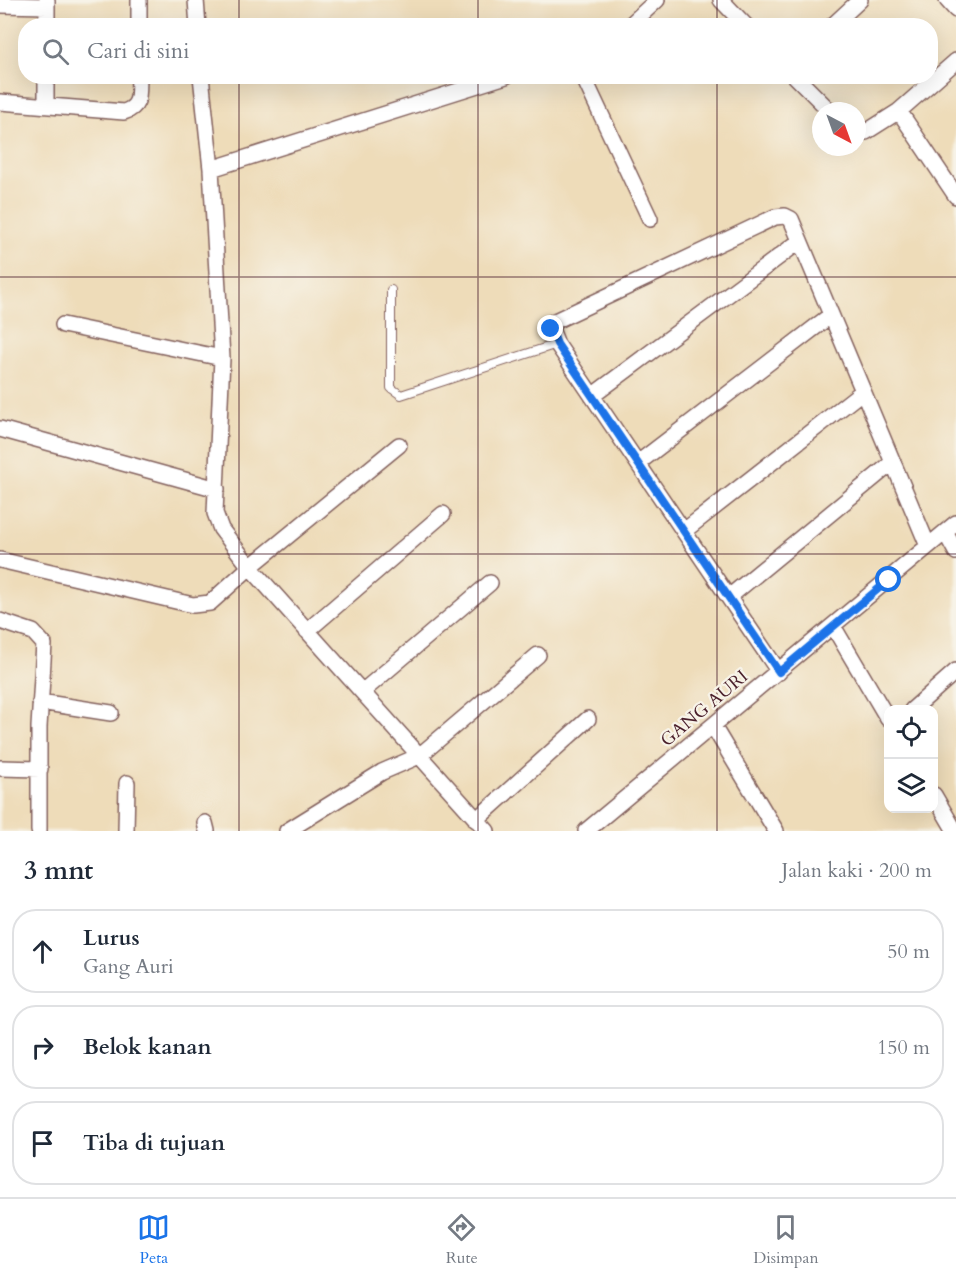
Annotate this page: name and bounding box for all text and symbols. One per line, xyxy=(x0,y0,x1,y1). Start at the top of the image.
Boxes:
search box xyxy=(18,18,938,84)
icon: search xyxy=(39,35,72,68)
text: Cari di sini xyxy=(87,36,190,66)
north arrow xyxy=(812,102,866,156)
route end xyxy=(537,315,563,341)
route start xyxy=(875,566,901,592)
street label: GANG AURI xyxy=(655,664,754,753)
map controls xyxy=(884,705,938,813)
button: locate xyxy=(884,705,938,759)
button: layers xyxy=(884,759,938,813)
text: 3 mnt xyxy=(24,853,93,888)
text: Jalan kaki · 200 m xyxy=(782,857,932,884)
text: Lurus xyxy=(83,923,140,953)
icon: ahead xyxy=(26,935,59,968)
text: 50 m xyxy=(887,938,930,965)
text: Gang Auri xyxy=(83,953,174,980)
icon: right xyxy=(26,1031,59,1064)
text: Belok kanan xyxy=(83,1032,212,1062)
text: 150 m xyxy=(877,1034,930,1061)
icon: arrive xyxy=(26,1127,59,1160)
text: Tiba di tujuan xyxy=(83,1128,225,1158)
tab: Peta xyxy=(137,1211,170,1269)
tab: Rute xyxy=(445,1211,478,1269)
tab: Disimpan xyxy=(753,1211,819,1269)

